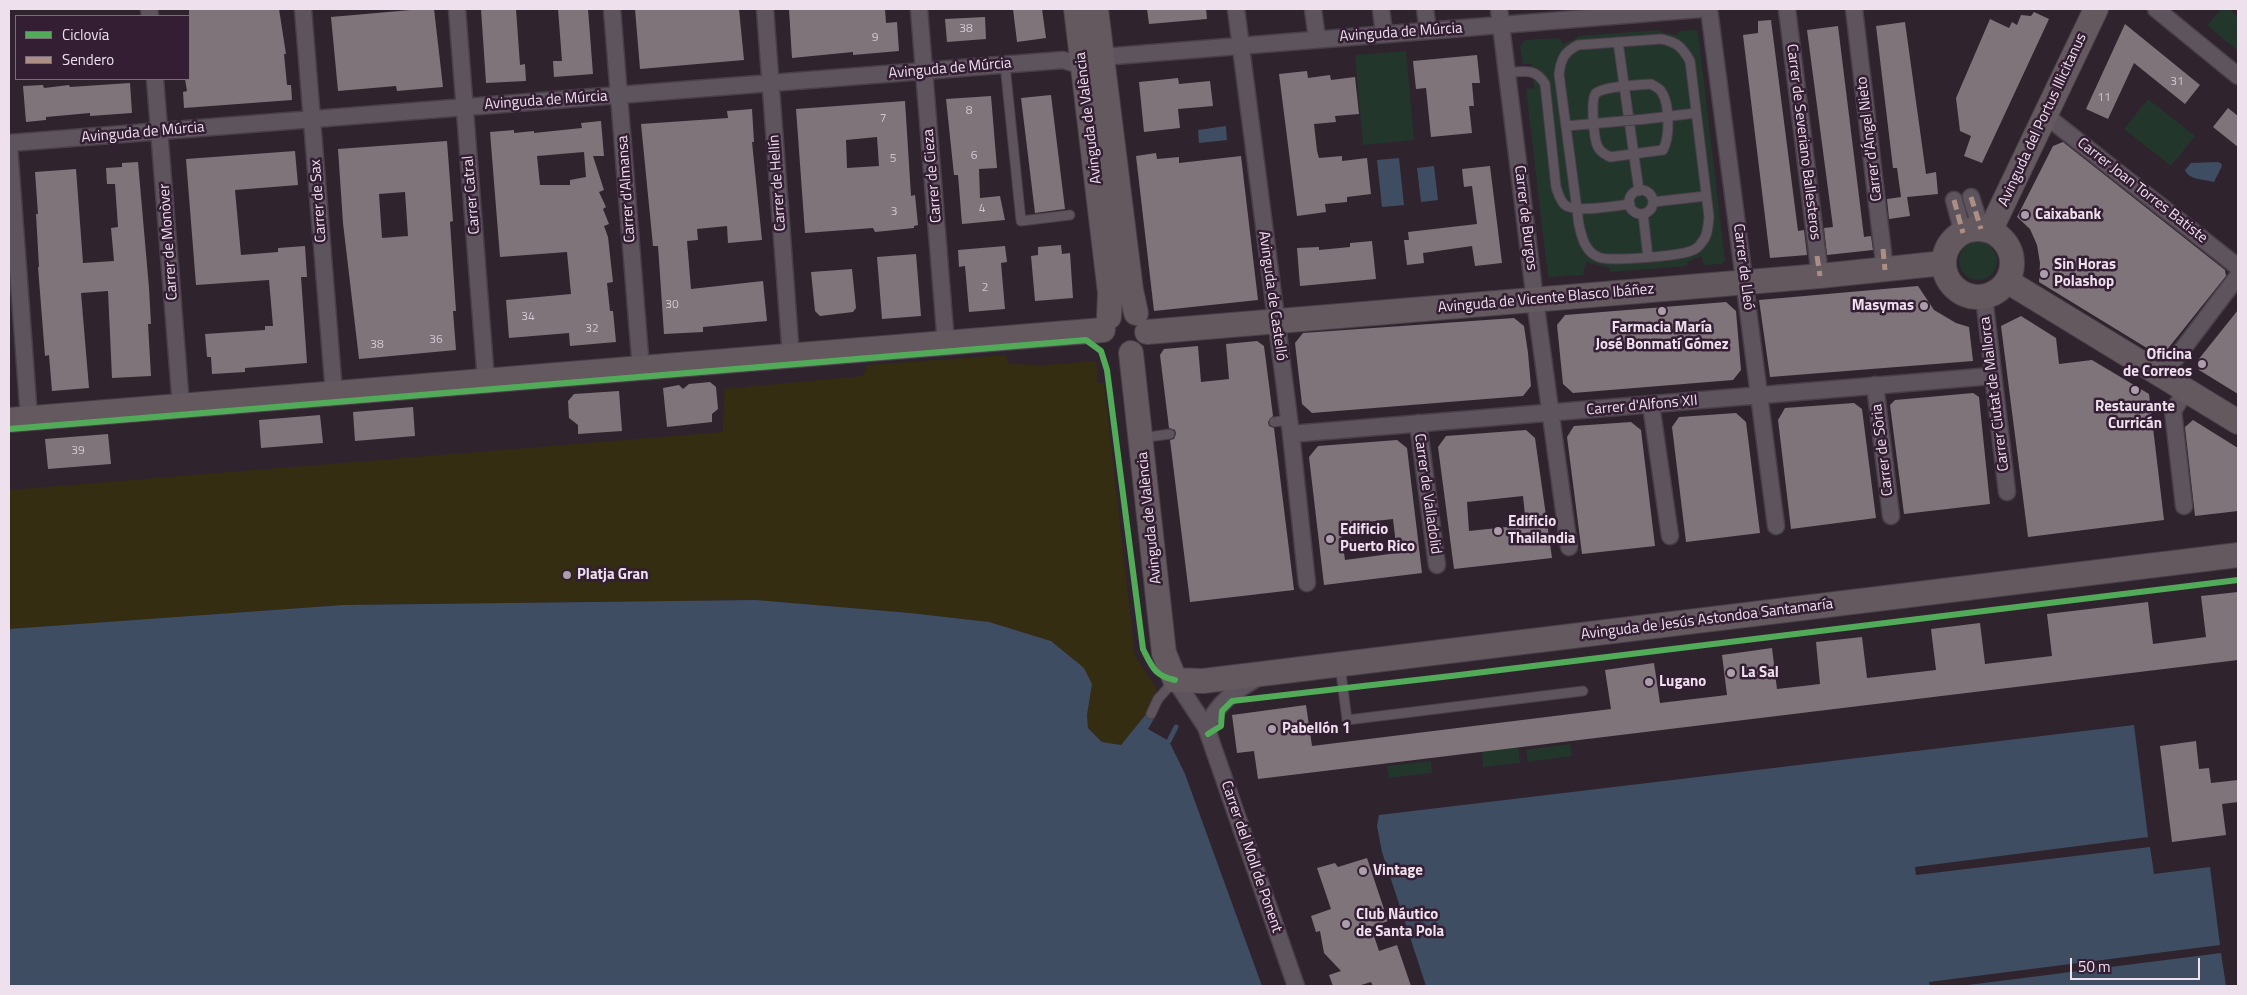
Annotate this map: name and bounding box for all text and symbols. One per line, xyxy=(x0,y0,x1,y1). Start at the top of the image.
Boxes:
legend xyxy=(15,15,190,80)
street label: Avinguda de Múrcia xyxy=(1339,20,1463,46)
house number: 38 xyxy=(959,22,973,36)
text: Ciclovía xyxy=(62,23,109,46)
house number: 9 xyxy=(872,31,878,45)
street label: Avinguda del Portus Illicitanus xyxy=(1995,31,2091,209)
street label: Carrer de Severiano Ballesteros xyxy=(1782,43,1824,241)
text: Sendero xyxy=(62,48,114,71)
street label: Avinguda de València xyxy=(1072,51,1106,185)
street label: Avinguda de Múrcia xyxy=(888,55,1012,83)
house number: 31 xyxy=(2170,75,2184,89)
street label: Carrer d'Ángel Nieto xyxy=(1853,76,1887,202)
street label: Avinguda de Múrcia xyxy=(484,88,608,114)
house number: 11 xyxy=(2097,91,2111,105)
house number: 8 xyxy=(966,104,972,118)
house number: 7 xyxy=(880,112,886,126)
street label: Avinguda de Múrcia xyxy=(81,119,205,147)
street label: Carrer de Cieza xyxy=(920,128,946,224)
street label: Carrer de Hellín xyxy=(766,134,790,232)
street label: Carrer Joan Torres Batiste xyxy=(2073,134,2211,248)
street label: Carrer d'Almansa xyxy=(614,135,640,243)
house number: 6 xyxy=(971,149,977,163)
house number: 5 xyxy=(890,152,896,166)
street label: Carrer Catral xyxy=(460,155,484,235)
street label: Carrer de Sax xyxy=(307,159,331,243)
street label: Carrer de Burgos xyxy=(1510,164,1540,272)
street label: Carrer de Monòver xyxy=(156,183,182,301)
house number: 4 xyxy=(979,202,985,216)
house number: 3 xyxy=(891,205,897,219)
place label: Caixabank xyxy=(2035,206,2101,224)
marker: Caixabank xyxy=(2019,209,2031,221)
street label: Carrer de Lleó xyxy=(1729,223,1757,311)
street label: Avinguda de Castelló xyxy=(1254,230,1290,362)
place label: Sin Horas Polashop xyxy=(2054,256,2116,291)
marker: Sin Horas Polashop xyxy=(2038,268,2050,280)
house number: 2 xyxy=(982,281,988,295)
street label: Avinguda de Vicente Blasco Ibáñez xyxy=(1437,281,1655,317)
place label: Masymas xyxy=(1852,297,1914,315)
house number: 30 xyxy=(665,298,679,312)
marker: Masymas xyxy=(1918,300,1930,312)
marker: Farmacia María José Bonmatí Gómez xyxy=(1656,305,1668,317)
house number: 34 xyxy=(521,310,535,324)
street label: Carrer Ciutat de Mallorca xyxy=(1977,316,2013,472)
place label: Farmacia María José Bonmatí Gómez xyxy=(1596,319,1728,354)
house number: 32 xyxy=(585,322,599,336)
house number: 36 xyxy=(429,333,443,347)
house number: 38 xyxy=(370,338,384,352)
place label: Oficina de Correos xyxy=(2123,346,2192,381)
marker: Oficina de Correos xyxy=(2196,358,2208,370)
marker: Restaurante Curricán xyxy=(2129,384,2141,396)
street label: Carrer d'Alfons XII xyxy=(1586,392,1698,420)
place label: Restaurante Curricán xyxy=(2095,398,2175,433)
street label: Carrer de Sòria xyxy=(1868,403,1898,497)
street label: Carrer de Valladolid xyxy=(1410,433,1444,555)
house number: 39 xyxy=(71,444,85,458)
street label: Avinguda de València xyxy=(1134,451,1166,585)
place label: Edificio Thailandia xyxy=(1508,513,1575,548)
place label: Edificio Puerto Rico xyxy=(1340,521,1415,556)
marker: Edificio Thailandia xyxy=(1492,525,1504,537)
marker: Edificio Puerto Rico xyxy=(1324,533,1336,545)
place label: Platja Gran xyxy=(577,566,649,584)
marker: Platja Gran xyxy=(561,569,573,581)
street label: Avinguda de Jesús Astondoa Santamaría xyxy=(1580,596,1834,644)
place label: La Sal xyxy=(1741,664,1779,682)
marker: La Sal xyxy=(1725,667,1737,679)
place label: Lugano xyxy=(1659,673,1706,691)
marker: Lugano xyxy=(1643,676,1655,688)
place label: Pabellón 1 xyxy=(1282,720,1350,738)
marker: Pabellón 1 xyxy=(1266,723,1278,735)
street label: Carrer del Moll de Ponent xyxy=(1217,779,1285,935)
place label: Vintage xyxy=(1373,862,1423,880)
marker: Vintage xyxy=(1357,865,1369,877)
place label: Club Náutico de Santa Pola xyxy=(1356,906,1444,941)
marker: Club Náutico de Santa Pola xyxy=(1340,918,1352,930)
scale bar xyxy=(2072,948,2202,980)
text: 50 m xyxy=(2078,955,2111,978)

